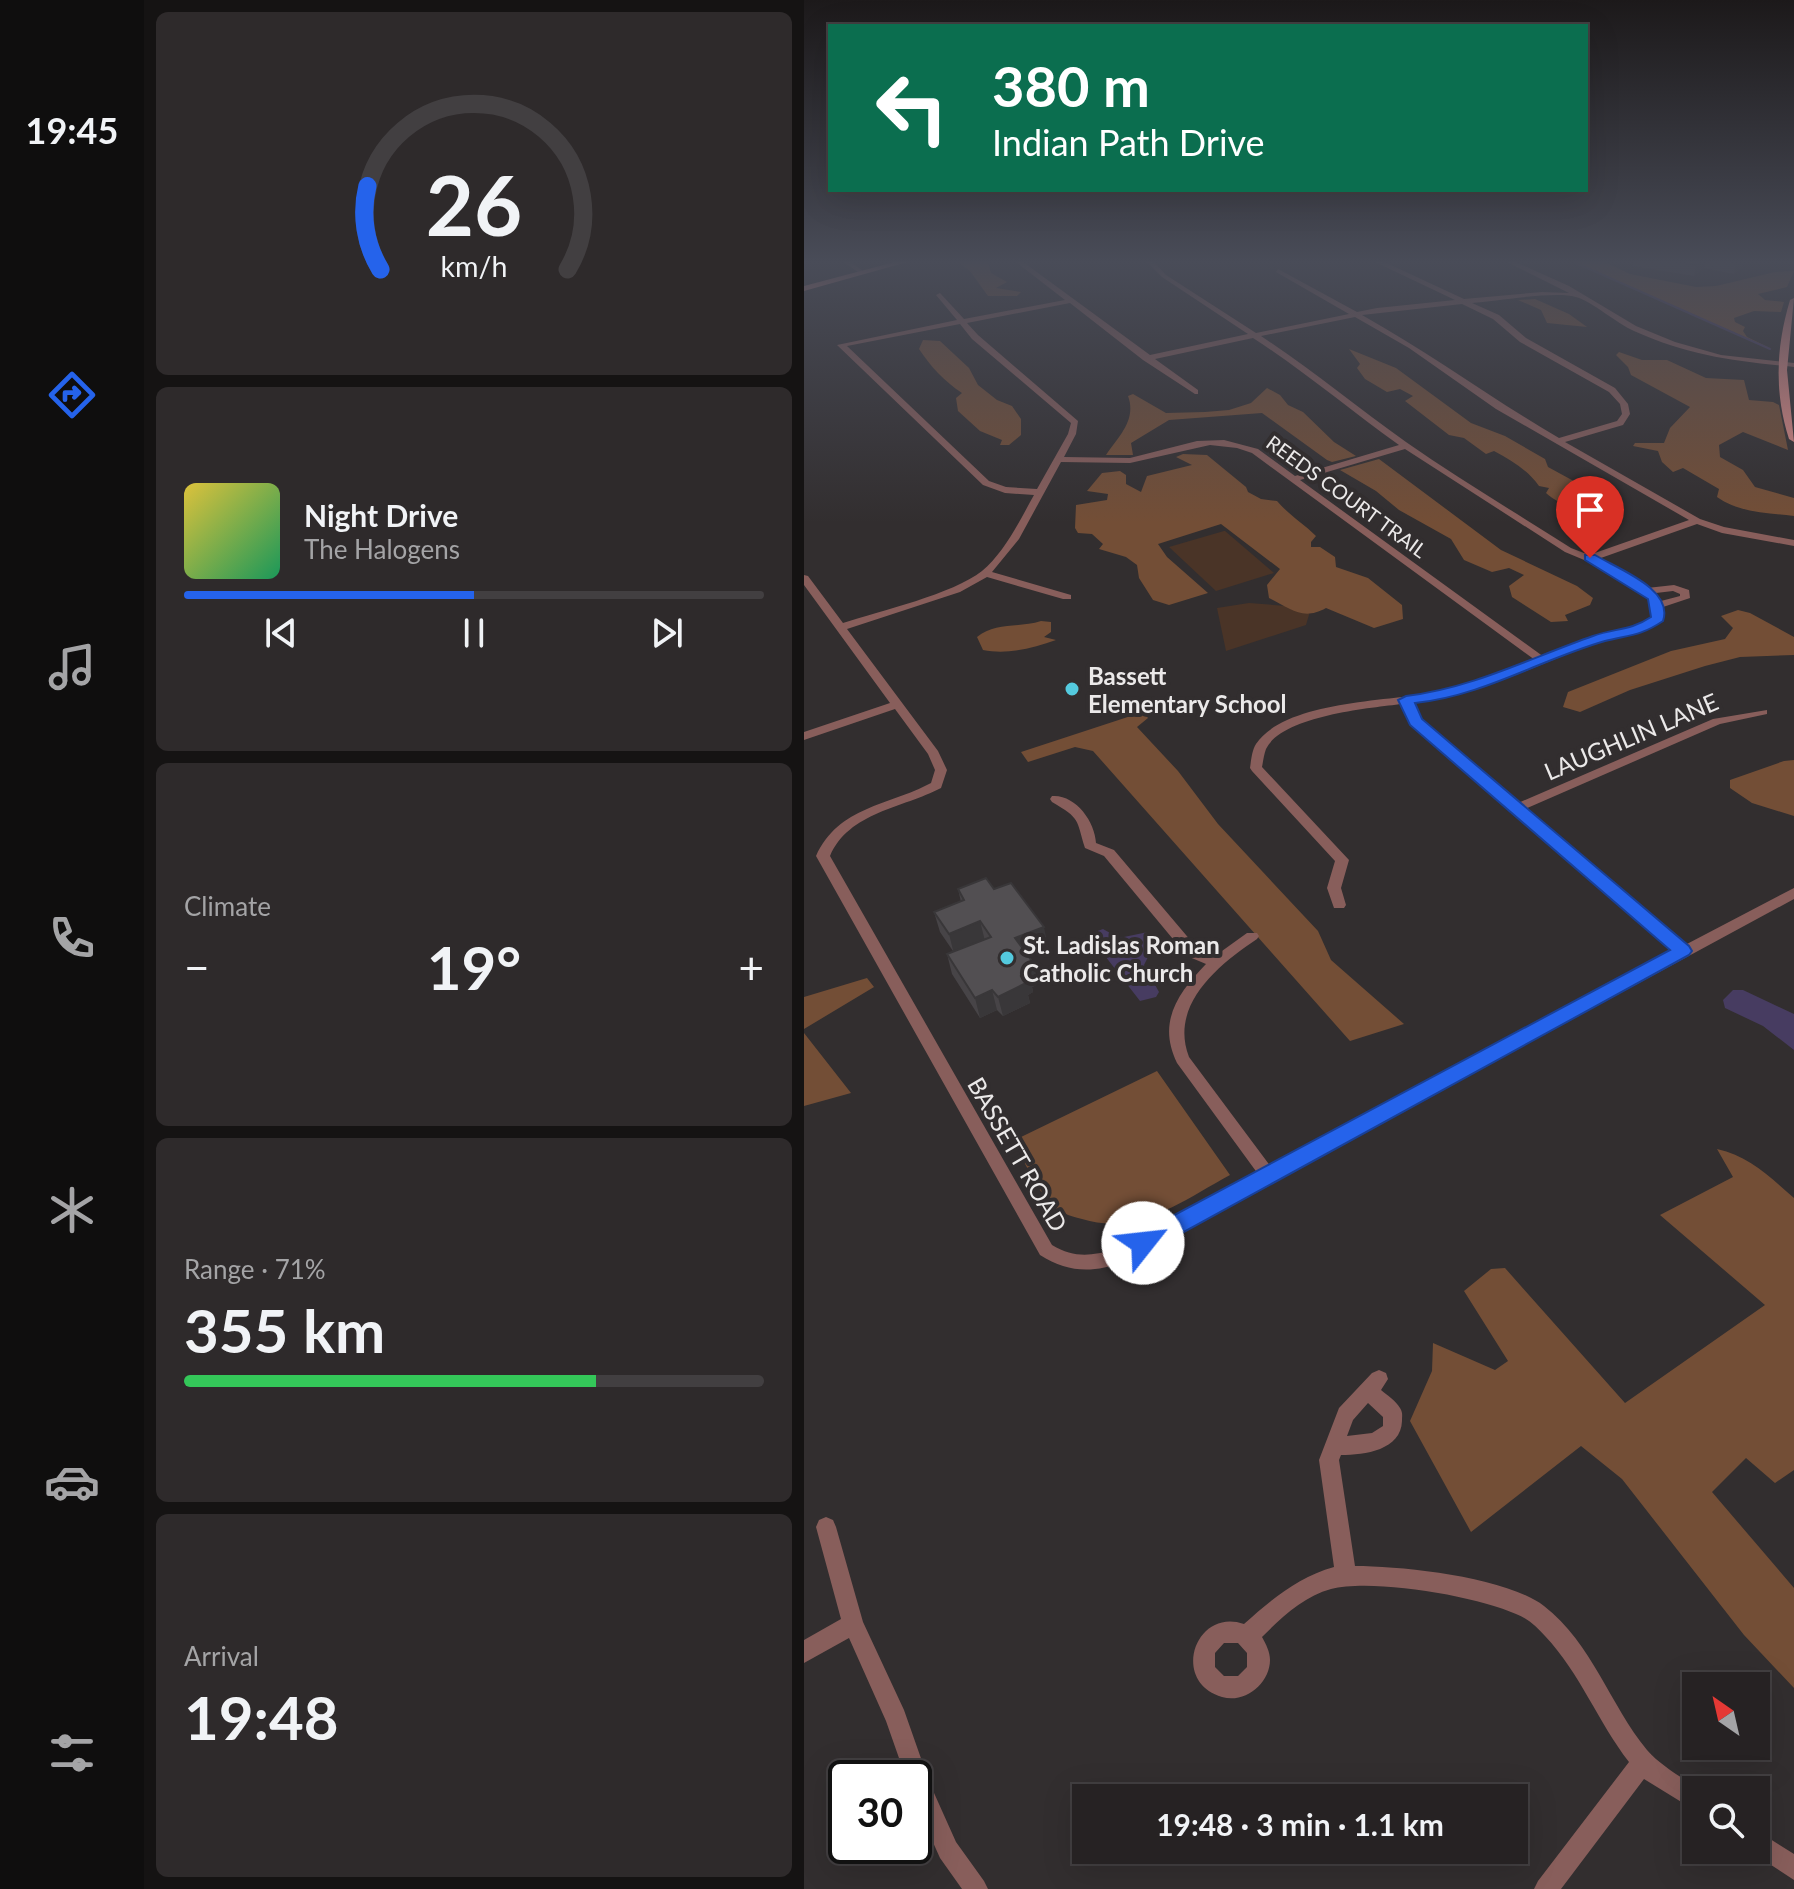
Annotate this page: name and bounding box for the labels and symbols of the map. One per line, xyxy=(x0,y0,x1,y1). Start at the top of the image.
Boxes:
street label: REEDS COURT TRAIL xyxy=(1262,430,1432,562)
pin xyxy=(1556,476,1624,558)
place label: Bassett Elementary School xyxy=(1088,661,1287,718)
marker: Bassett Elementary School xyxy=(1063,680,1081,698)
street label: LAUGHLIN LANE xyxy=(1540,686,1722,786)
place label: St. Ladislas Roman Catholic Church xyxy=(1023,930,1220,987)
marker: St. Ladislas Roman Catholic Church xyxy=(998,949,1016,967)
street label: BASSETT ROAD xyxy=(962,1072,1074,1236)
position arrow xyxy=(1101,1201,1185,1285)
north arrow xyxy=(1682,1672,1770,1760)
speed limit sign: 30 xyxy=(828,1760,932,1864)

